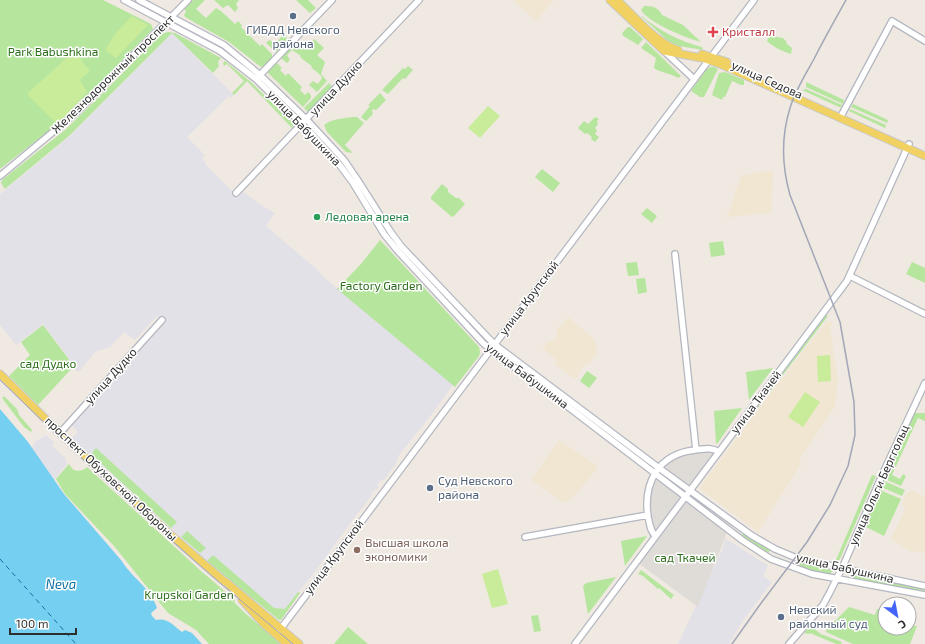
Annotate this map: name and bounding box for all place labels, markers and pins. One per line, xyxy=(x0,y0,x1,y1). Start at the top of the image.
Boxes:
marker: ГИБДД Невского района xyxy=(288,11,298,21)
place label: ГИБДД Невского района xyxy=(246,22,340,50)
place label: Кристалл xyxy=(722,24,775,38)
marker: Кристалл xyxy=(707,26,719,38)
place label: Ледовая арена xyxy=(325,209,409,223)
marker: Ледовая арена xyxy=(312,212,322,222)
place label: Суд Невского района xyxy=(438,473,513,501)
marker: Суд Невского района xyxy=(425,483,435,493)
place label: Высшая школа экономики xyxy=(365,535,449,563)
marker: Высшая школа экономики xyxy=(352,545,362,555)
place label: Невский районный суд xyxy=(789,602,868,631)
marker: Невский районный суд xyxy=(776,612,786,622)

